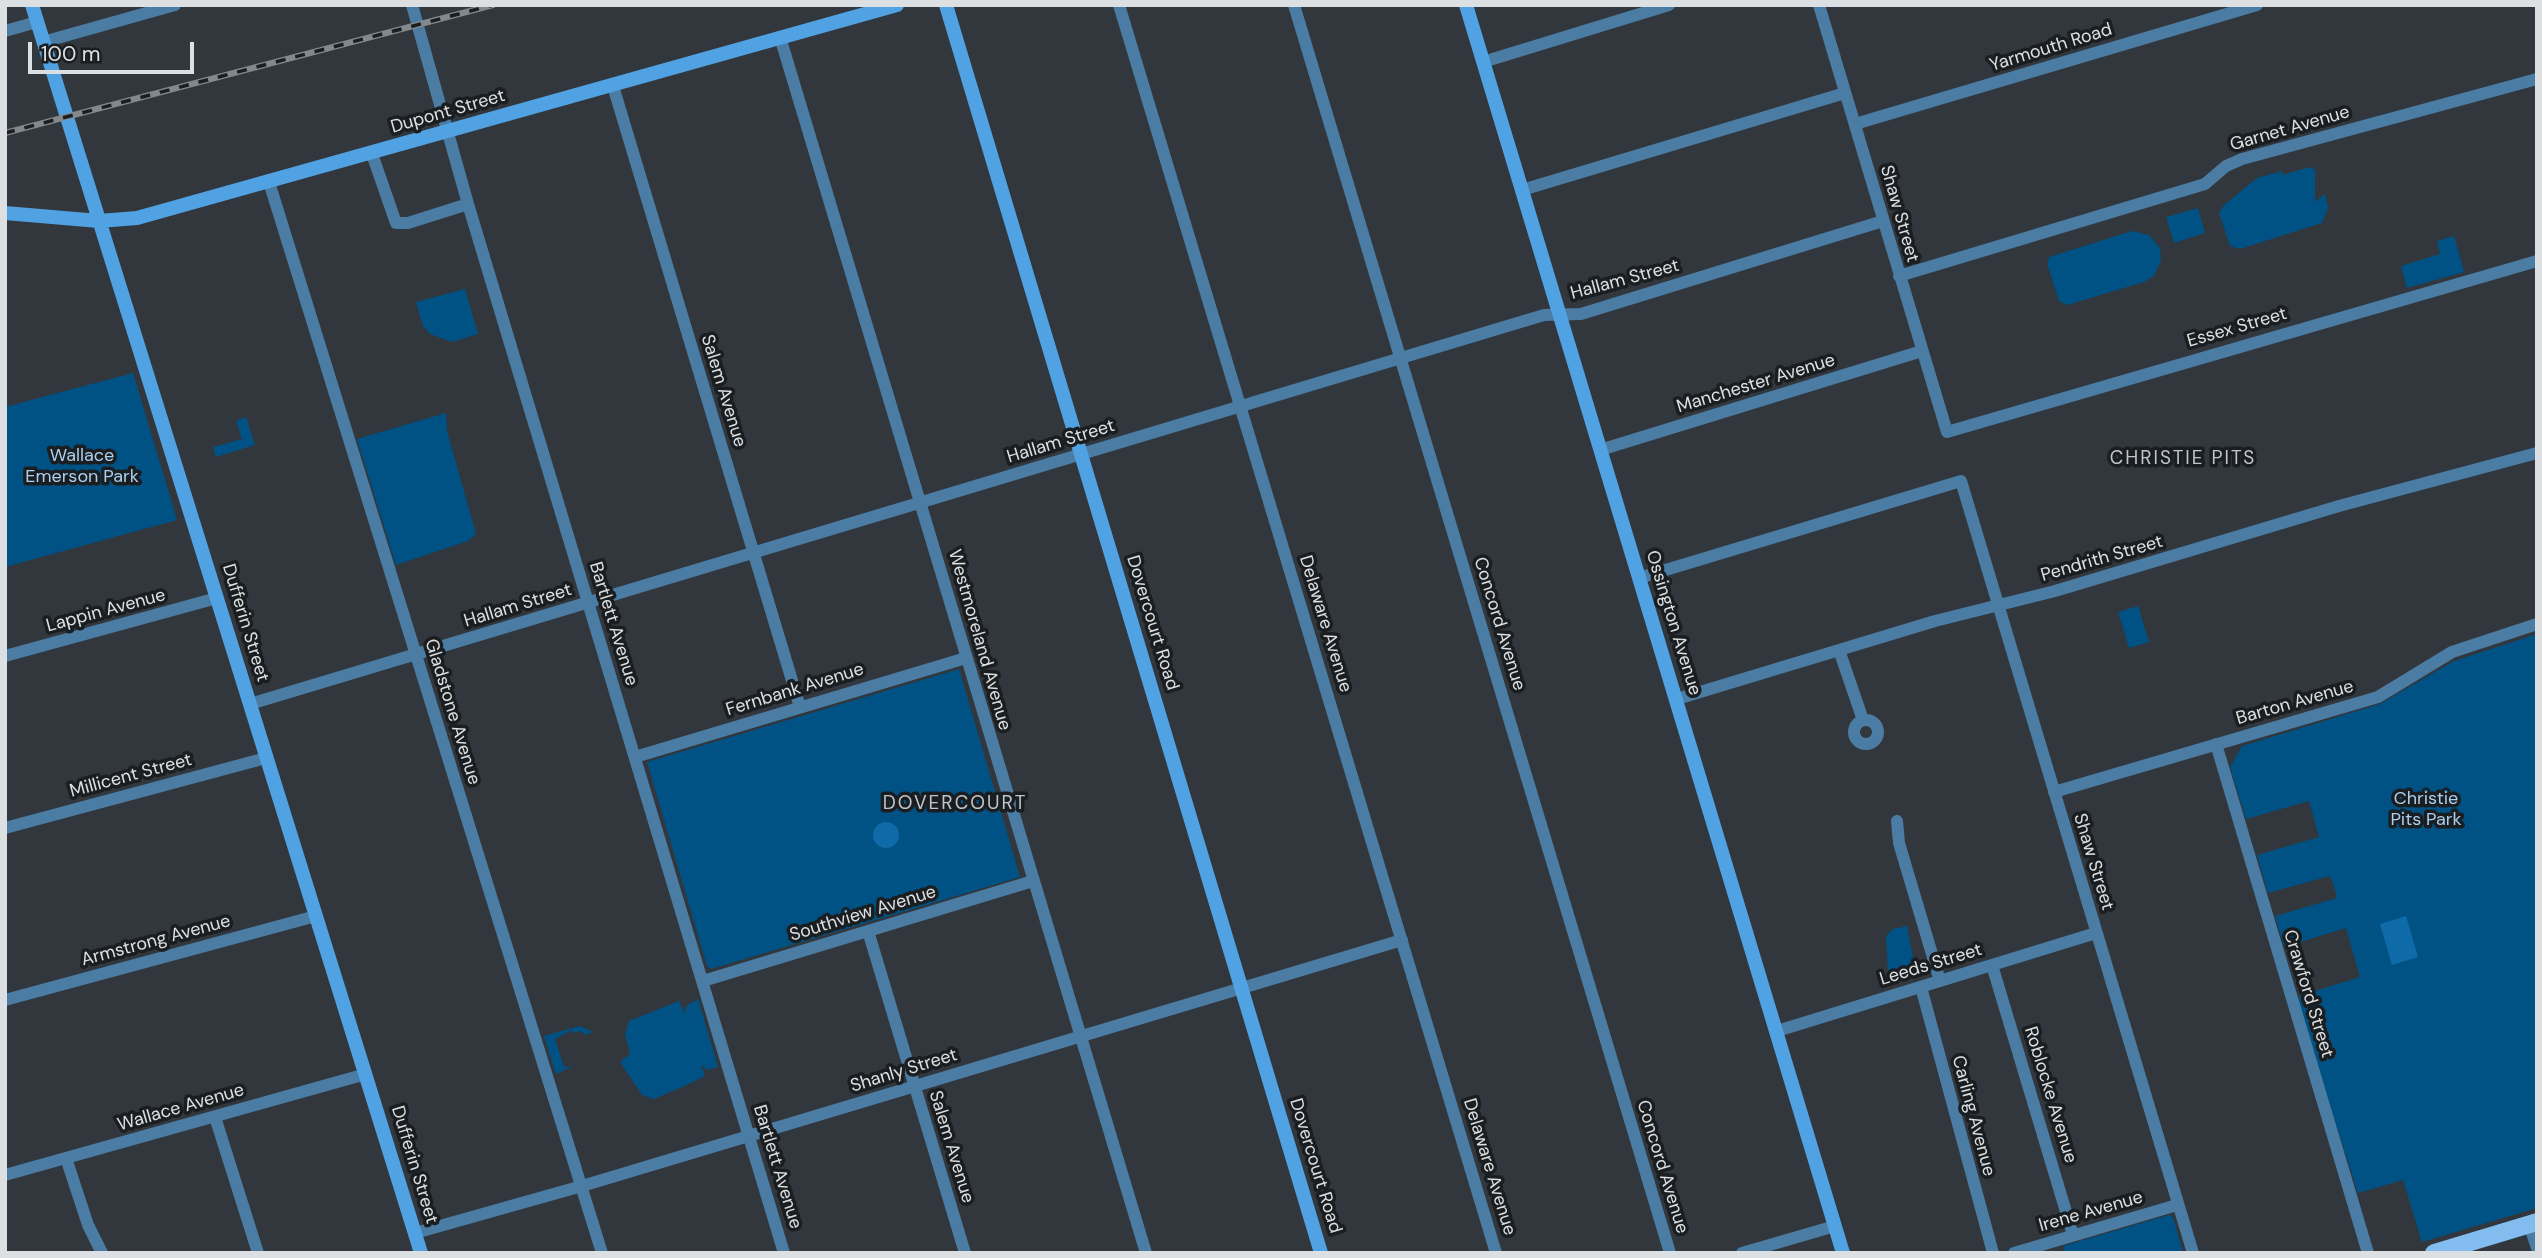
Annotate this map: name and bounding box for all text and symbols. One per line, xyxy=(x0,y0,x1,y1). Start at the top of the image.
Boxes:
street label: Yarmouth Road xyxy=(1987,19,2115,77)
scale bar xyxy=(32,28,198,72)
text: 100 m xyxy=(41,40,101,68)
street label: Dupont Street xyxy=(388,85,508,139)
street label: Garnet Avenue xyxy=(2228,102,2352,156)
street label: Shaw Street xyxy=(1875,163,1923,265)
street label: Hallam Street xyxy=(1568,255,1682,305)
street label: Essex Street xyxy=(2185,303,2289,353)
street label: Salem Avenue xyxy=(696,332,750,450)
street label: Manchester Avenue xyxy=(1674,350,1838,418)
street label: Hallam Street xyxy=(1004,415,1118,469)
park label: Wallace Emerson Park xyxy=(25,445,139,488)
district label: CHRISTIE PITS xyxy=(2111,448,2255,470)
street label: Pendrith Street xyxy=(2038,531,2166,587)
street label: Westmoreland Avenue xyxy=(943,547,1015,733)
street label: Ossington Avenue xyxy=(1641,548,1705,698)
street label: Dovercourt Road xyxy=(1121,553,1183,693)
street label: Delaware Avenue xyxy=(1294,553,1356,695)
street label: Concord Avenue xyxy=(1468,555,1530,693)
street label: Bartlett Avenue xyxy=(584,559,642,689)
street label: Dufferin Street xyxy=(217,562,273,684)
street label: Hallam Street xyxy=(461,579,575,633)
street label: Lappin Avenue xyxy=(44,585,168,637)
street label: Gladstone Avenue xyxy=(420,636,484,788)
street label: Fernbank Avenue xyxy=(724,659,866,721)
street label: Barton Avenue xyxy=(2234,676,2356,730)
street label: Millicent Street xyxy=(68,749,194,803)
park label: Christie Pits Park xyxy=(2390,788,2462,830)
district label: DOVERCOURT xyxy=(884,793,1026,815)
street label: Shaw Street xyxy=(2068,811,2118,913)
street label: Southview Avenue xyxy=(787,881,939,947)
street label: Armstrong Avenue xyxy=(79,911,233,971)
street label: Crawford Street xyxy=(2278,927,2338,1061)
street label: Leeds Street xyxy=(1877,939,1985,991)
street label: Roblocke Avenue xyxy=(2019,1024,2081,1166)
street label: Shanly Street xyxy=(848,1044,960,1098)
street label: Carling Avenue xyxy=(1947,1053,1999,1179)
street label: Wallace Avenue xyxy=(115,1080,247,1136)
street label: Salem Avenue xyxy=(924,1088,978,1206)
street label: Dovercourt Road xyxy=(1284,1096,1346,1236)
street label: Delaware Avenue xyxy=(1458,1096,1520,1238)
street label: Concord Avenue xyxy=(1631,1098,1693,1236)
street label: Bartlett Avenue xyxy=(748,1102,806,1232)
street label: Dufferin Street xyxy=(386,1104,442,1226)
street label: Irene Avenue xyxy=(2036,1187,2146,1237)

